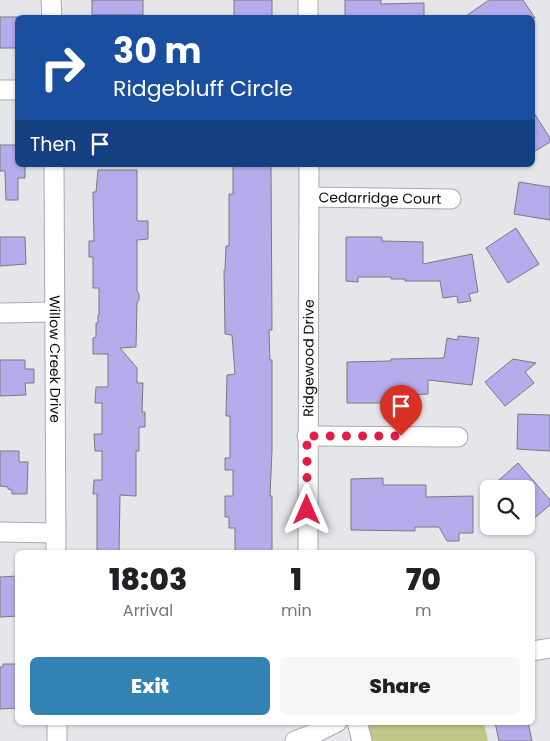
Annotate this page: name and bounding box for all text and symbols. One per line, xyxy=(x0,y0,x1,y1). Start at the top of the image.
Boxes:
text: 30 m xyxy=(113,26,201,75)
icon: right xyxy=(30,35,95,100)
text: Ridgebluff Circle xyxy=(113,73,293,104)
icon: arrive xyxy=(86,130,114,158)
text: Then xyxy=(30,131,76,158)
street label: Cedarridge Court xyxy=(318,187,442,209)
street label: Willow Creek Drive xyxy=(45,295,65,423)
street label: Ridgewood Drive xyxy=(298,299,319,417)
pin xyxy=(380,385,422,436)
icon: arrive xyxy=(387,392,415,420)
map controls xyxy=(480,480,535,535)
button: search xyxy=(480,480,535,535)
position arrow xyxy=(280,483,332,535)
text: 18:03 xyxy=(109,558,187,601)
text: 1 xyxy=(291,558,302,601)
text: 70 xyxy=(406,558,441,601)
text: Arrival xyxy=(123,599,173,622)
text: min xyxy=(281,599,312,622)
text: m xyxy=(415,599,432,622)
button: Exit xyxy=(30,657,270,715)
button: Share xyxy=(280,657,520,715)

